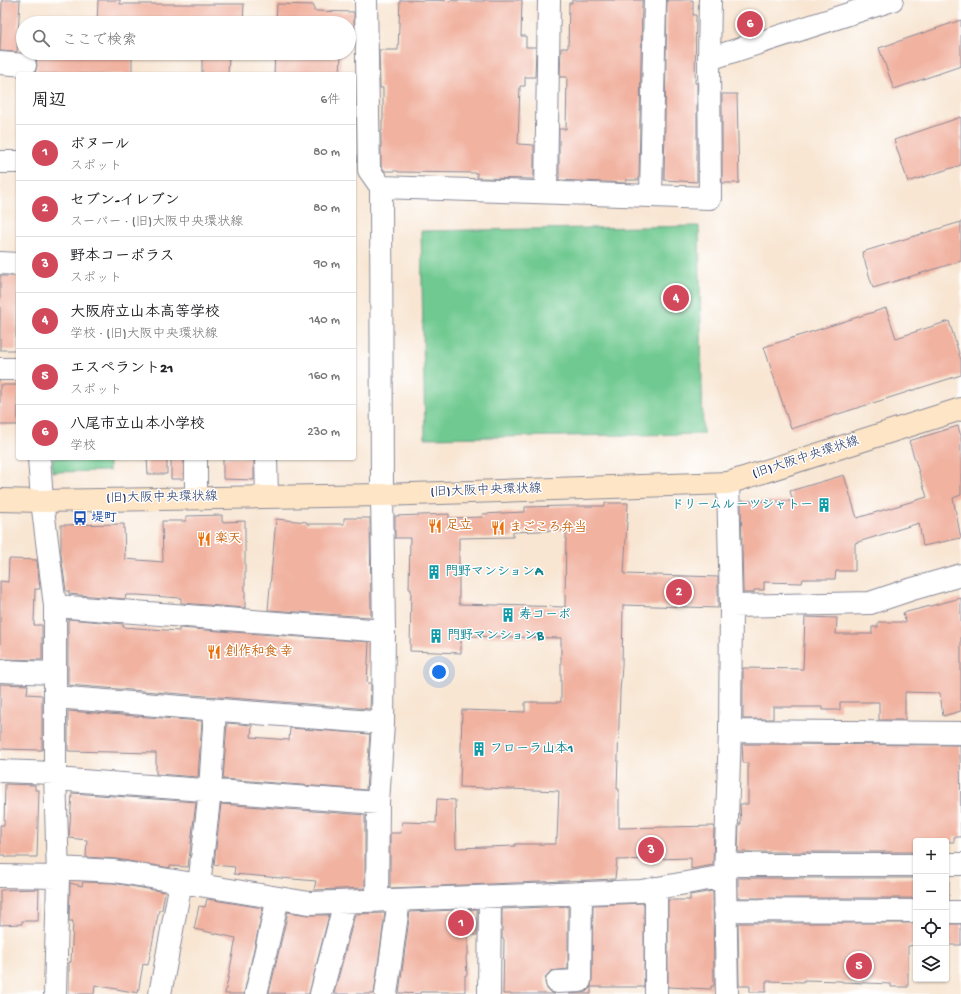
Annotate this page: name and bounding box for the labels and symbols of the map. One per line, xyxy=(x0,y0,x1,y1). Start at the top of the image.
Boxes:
pin: 6 xyxy=(737,9,763,39)
pin: 4 xyxy=(663,283,689,313)
street label: (旧)大阪中央環状線 xyxy=(750,432,862,482)
street label: (旧)大阪中央環状線 xyxy=(430,481,543,500)
street label: (旧)大阪中央環状線 xyxy=(106,489,219,506)
building icon: ドリームルーツシャトー xyxy=(816,497,832,513)
place label: ドリームルーツシャトー xyxy=(671,498,813,513)
bus stop icon: 堤町 xyxy=(72,510,88,526)
place label: 堤町 xyxy=(91,510,117,526)
restaurant icon: 足立 xyxy=(427,518,443,534)
place label: 足立 xyxy=(446,518,472,534)
restaurant icon: まごころ弁当 xyxy=(490,520,506,536)
place label: まごころ弁当 xyxy=(509,520,587,536)
restaurant icon: 楽天 xyxy=(196,531,212,547)
place label: 楽天 xyxy=(215,531,241,547)
building icon: 門野マンションA xyxy=(426,564,442,580)
place label: 門野マンションA xyxy=(445,564,544,580)
pin: 2 xyxy=(666,577,692,607)
building icon: 寿コーポ xyxy=(500,607,516,623)
place label: 寿コーポ xyxy=(519,607,571,623)
building icon: 門野マンションB xyxy=(428,628,444,644)
place label: 門野マンションB xyxy=(447,628,545,644)
restaurant icon: 創作和食 幸 xyxy=(206,644,222,660)
place label: 創作和食 幸 xyxy=(225,644,293,660)
your location xyxy=(429,662,449,682)
building icon: フローラ山本1 xyxy=(471,741,487,757)
place label: フローラ山本1 xyxy=(490,741,573,757)
pin: 3 xyxy=(638,835,664,865)
pin: 1 xyxy=(448,908,474,938)
pin: 5 xyxy=(846,951,872,981)

